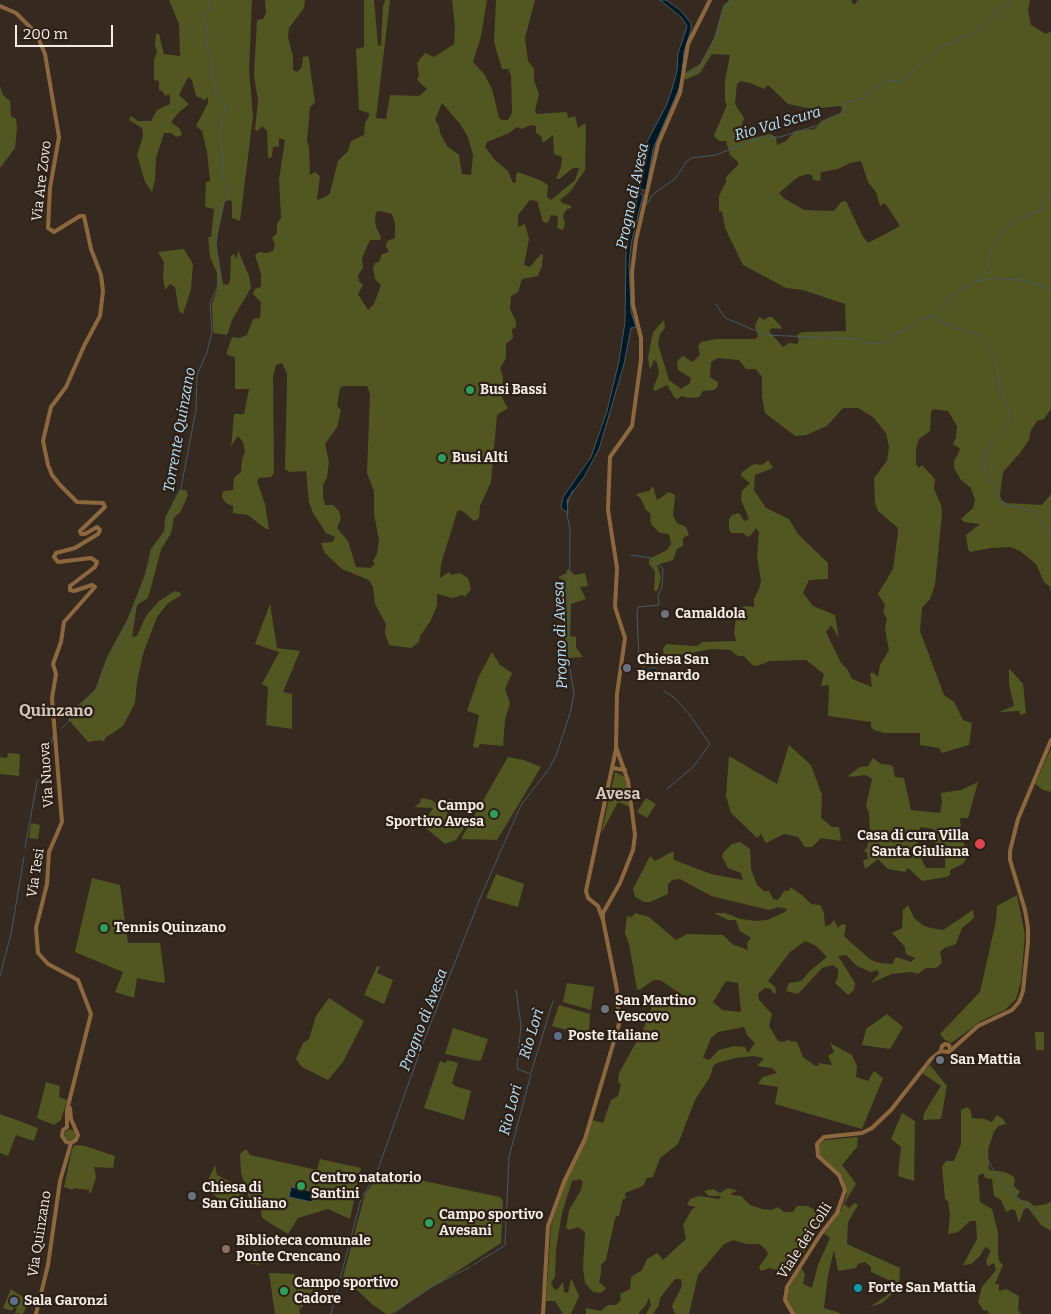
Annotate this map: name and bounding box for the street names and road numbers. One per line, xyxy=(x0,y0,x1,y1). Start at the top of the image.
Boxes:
street label: Via Are Zovo xyxy=(29,140,55,222)
street label: Via Nuova xyxy=(36,742,58,808)
street label: Via Tesi xyxy=(24,847,48,899)
street label: Via Quinzano xyxy=(25,1190,55,1278)
street label: Viale dei Colli xyxy=(774,1200,836,1282)

